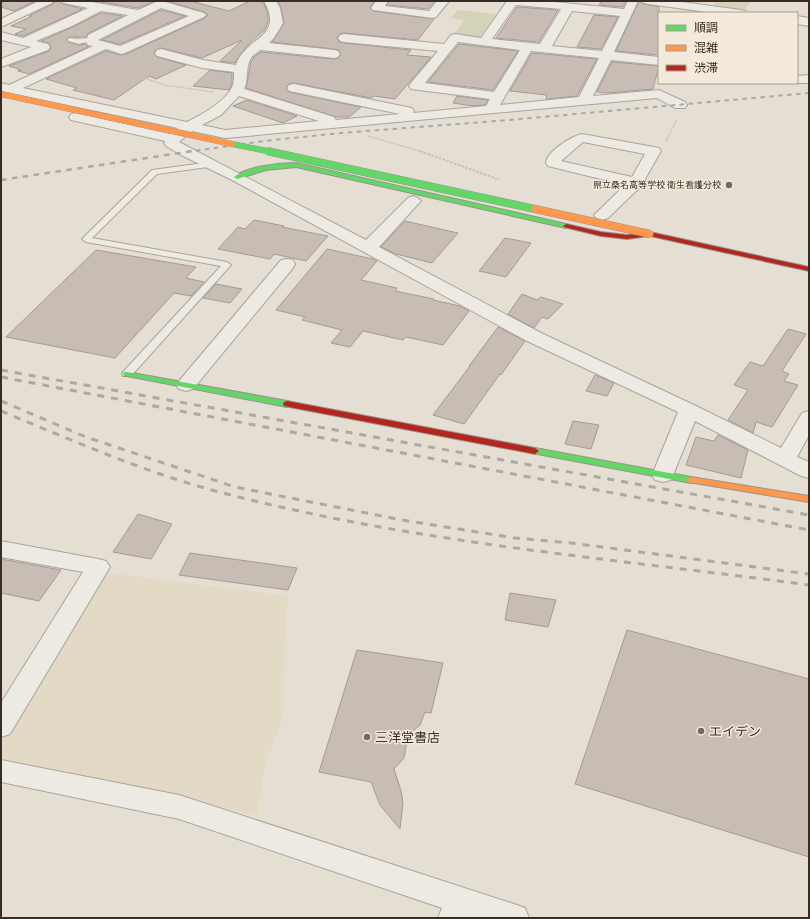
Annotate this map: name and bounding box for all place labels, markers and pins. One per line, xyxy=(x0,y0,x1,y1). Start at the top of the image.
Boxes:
place label: 県立桑名高等学校 衛生看護分校 xyxy=(593,179,721,191)
marker: 県立桑名高等学校 衛生看護分校 xyxy=(724,180,734,190)
place label: エイデン xyxy=(709,723,761,740)
marker: エイデン xyxy=(696,726,706,736)
place label: 三洋堂書店 xyxy=(375,729,440,746)
marker: 三洋堂書店 xyxy=(362,732,372,742)

